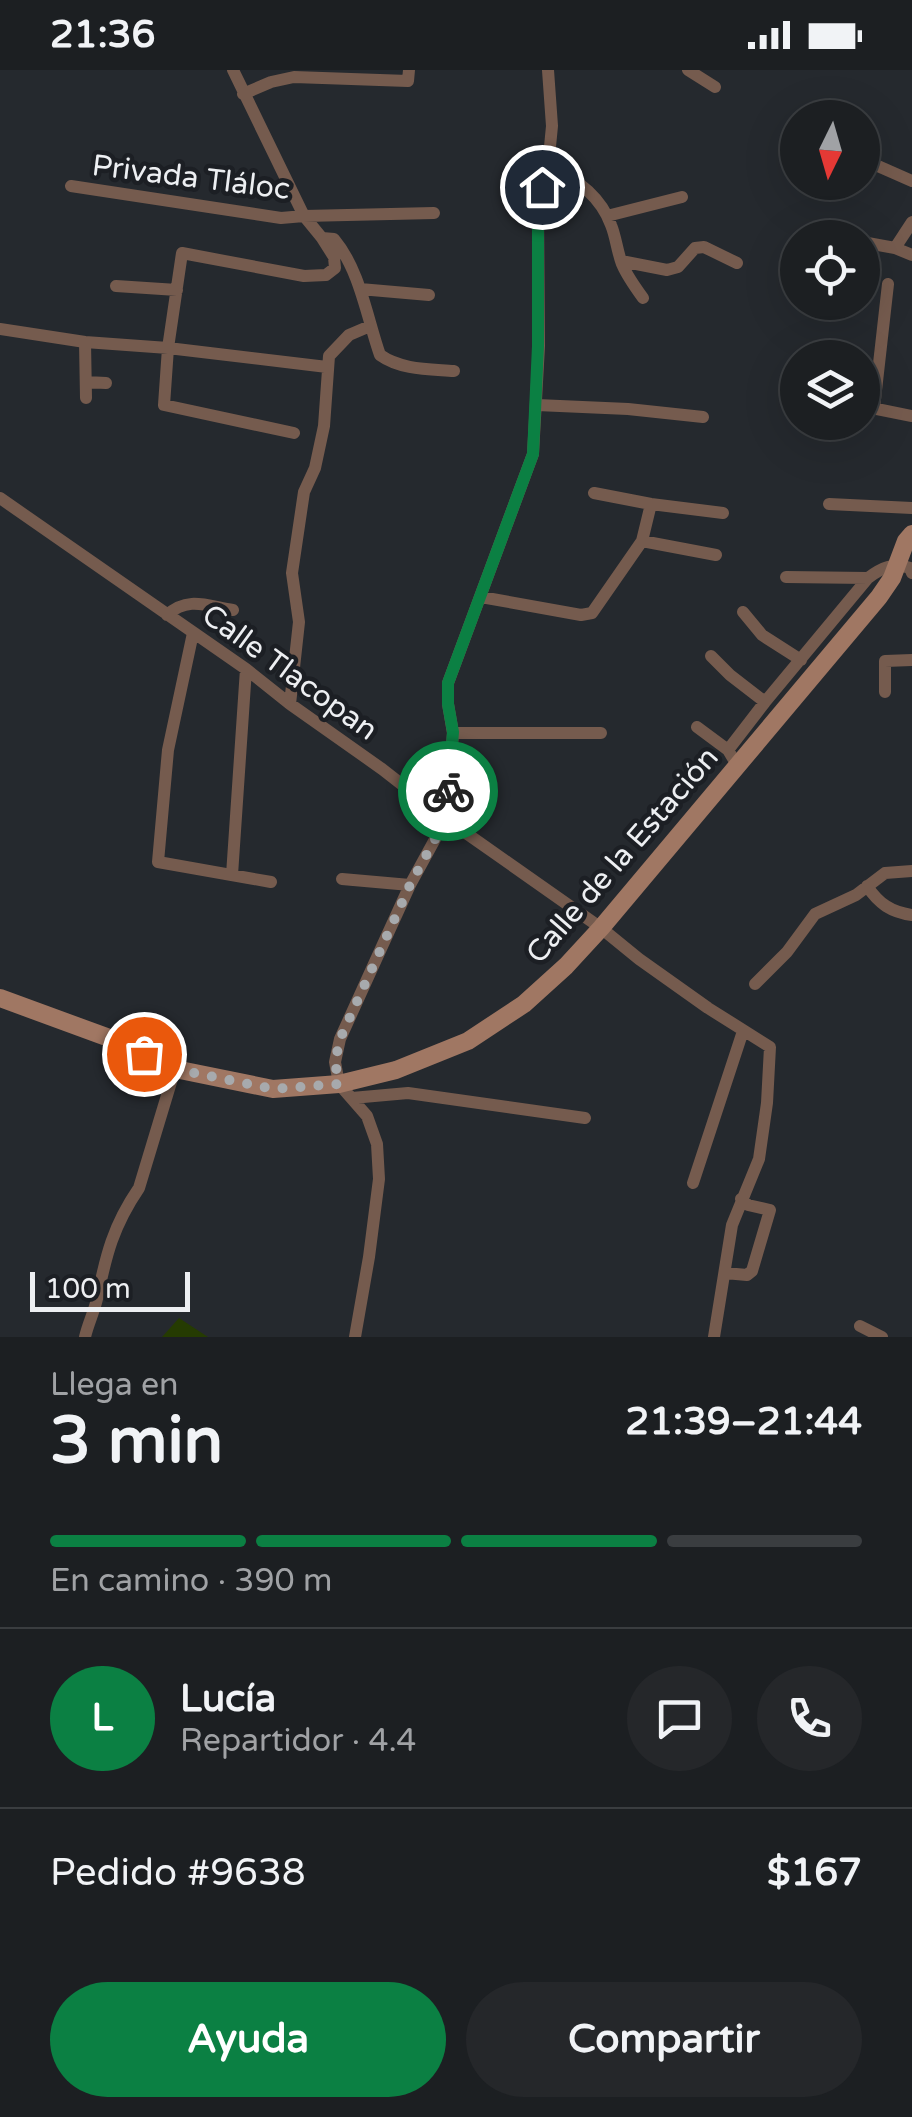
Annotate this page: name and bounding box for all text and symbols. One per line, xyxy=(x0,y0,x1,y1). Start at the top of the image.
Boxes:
text: 21:36 xyxy=(50,12,155,58)
north arrow xyxy=(780,100,880,200)
map controls xyxy=(780,100,880,440)
pin xyxy=(500,145,585,230)
street label: Privada Tláloc xyxy=(90,147,292,208)
icon: home xyxy=(515,160,570,215)
button: locate xyxy=(780,220,880,320)
button: layers xyxy=(780,340,880,440)
street label: Calle Tlacopan xyxy=(195,596,385,749)
street label: Calle de la Estación xyxy=(518,739,726,971)
courier xyxy=(398,741,498,841)
icon: bike xyxy=(421,764,476,819)
pin xyxy=(102,1012,187,1097)
icon: bag xyxy=(117,1027,172,1082)
scale bar xyxy=(30,1267,190,1312)
text: 100 m xyxy=(45,1272,131,1306)
text: Llega en xyxy=(50,1366,179,1404)
text: 21:39–21:44 xyxy=(625,1399,862,1445)
text: 3 min xyxy=(50,1402,223,1481)
text: En camino · 390 m xyxy=(50,1562,332,1600)
button: chat xyxy=(627,1666,732,1771)
button: phone xyxy=(757,1666,862,1771)
text: Lucía xyxy=(180,1676,276,1722)
text: L xyxy=(92,1695,113,1741)
text: Repartidor · 4.4 xyxy=(180,1722,416,1760)
text: Pedido #9638 xyxy=(50,1850,306,1896)
text: $167 xyxy=(767,1850,862,1896)
button: Ayuda xyxy=(50,1982,446,2097)
button: Compartir xyxy=(466,1982,862,2097)

